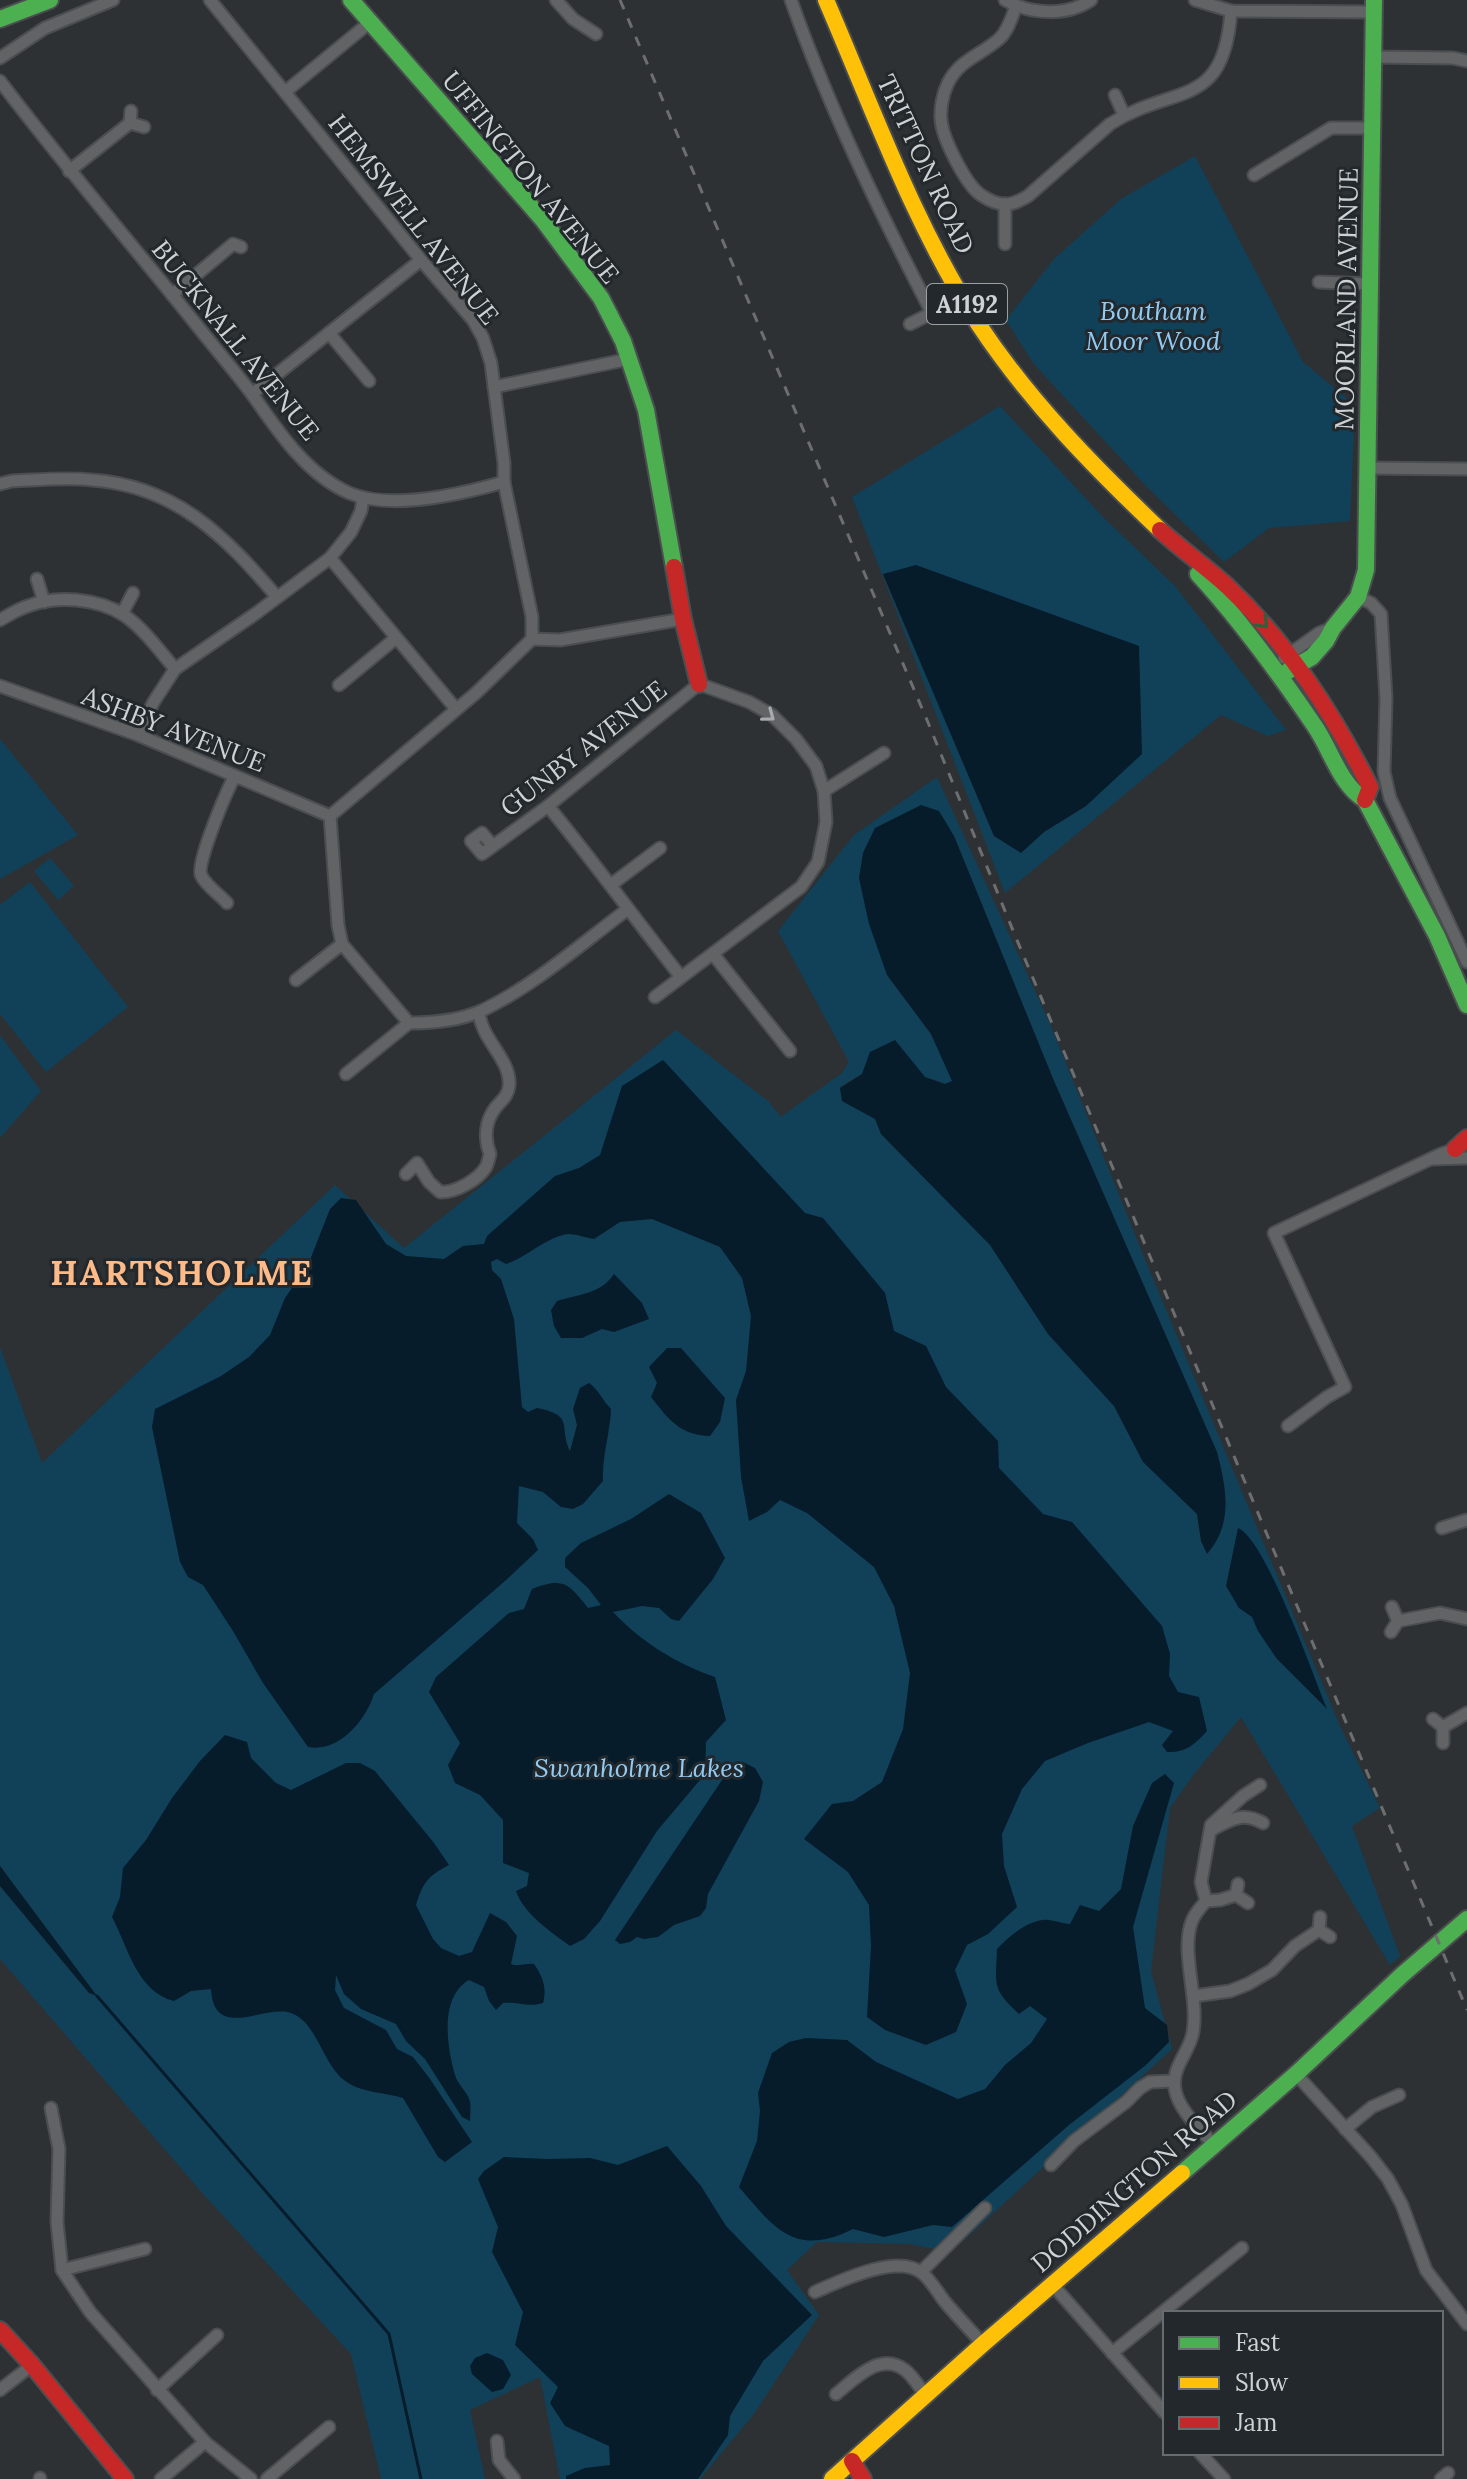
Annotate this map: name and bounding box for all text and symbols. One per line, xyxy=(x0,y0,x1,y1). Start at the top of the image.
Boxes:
street label: UFFINGTON AVENUE xyxy=(435,64,627,290)
street label: TRITTON ROAD xyxy=(870,69,982,259)
street label: HEMSWELL AVENUE xyxy=(322,107,506,331)
street label: MOORLAND AVENUE xyxy=(1327,167,1365,431)
street label: BUCKNALL AVENUE xyxy=(145,233,327,447)
road number: A1192 xyxy=(927,284,1007,324)
park label: Boutham Moor Wood xyxy=(1086,294,1221,357)
one-way arrow xyxy=(1254,614,1268,628)
street label: GUNBY AVENUE xyxy=(493,673,673,823)
street label: ASHBY AVENUE xyxy=(77,678,271,779)
one-way arrow xyxy=(761,706,775,720)
district label: HARTSHOLME xyxy=(50,1251,314,1294)
park label: Swanholme Lakes xyxy=(534,1751,744,1784)
street label: DODDINGTON ROAD xyxy=(1024,2083,1244,2279)
legend xyxy=(1163,2311,1443,2455)
text: Fast xyxy=(1235,2327,1281,2358)
text: Slow xyxy=(1235,2367,1289,2398)
text: Jam xyxy=(1234,2407,1277,2438)

